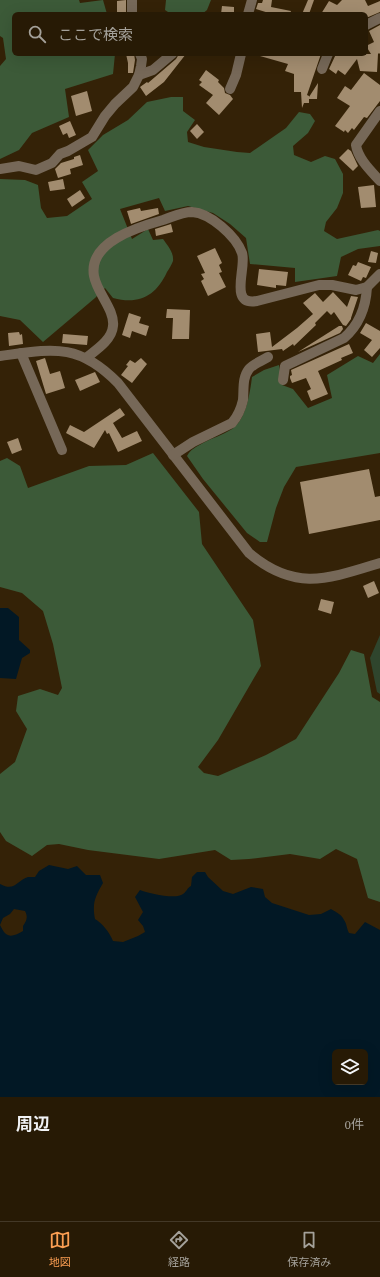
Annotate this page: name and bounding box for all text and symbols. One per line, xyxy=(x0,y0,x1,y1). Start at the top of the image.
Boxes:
search box xyxy=(12,12,368,56)
icon: search xyxy=(26,23,48,45)
text: ここで検索 xyxy=(58,24,133,45)
map controls xyxy=(332,1049,368,1085)
button: layers xyxy=(332,1049,368,1085)
text: 周辺 xyxy=(16,1112,50,1136)
text: 0件 xyxy=(344,1116,364,1133)
tab: 地図 xyxy=(49,1229,71,1270)
tab: 経路 xyxy=(168,1229,190,1270)
tab: 保存済み xyxy=(287,1229,331,1270)

